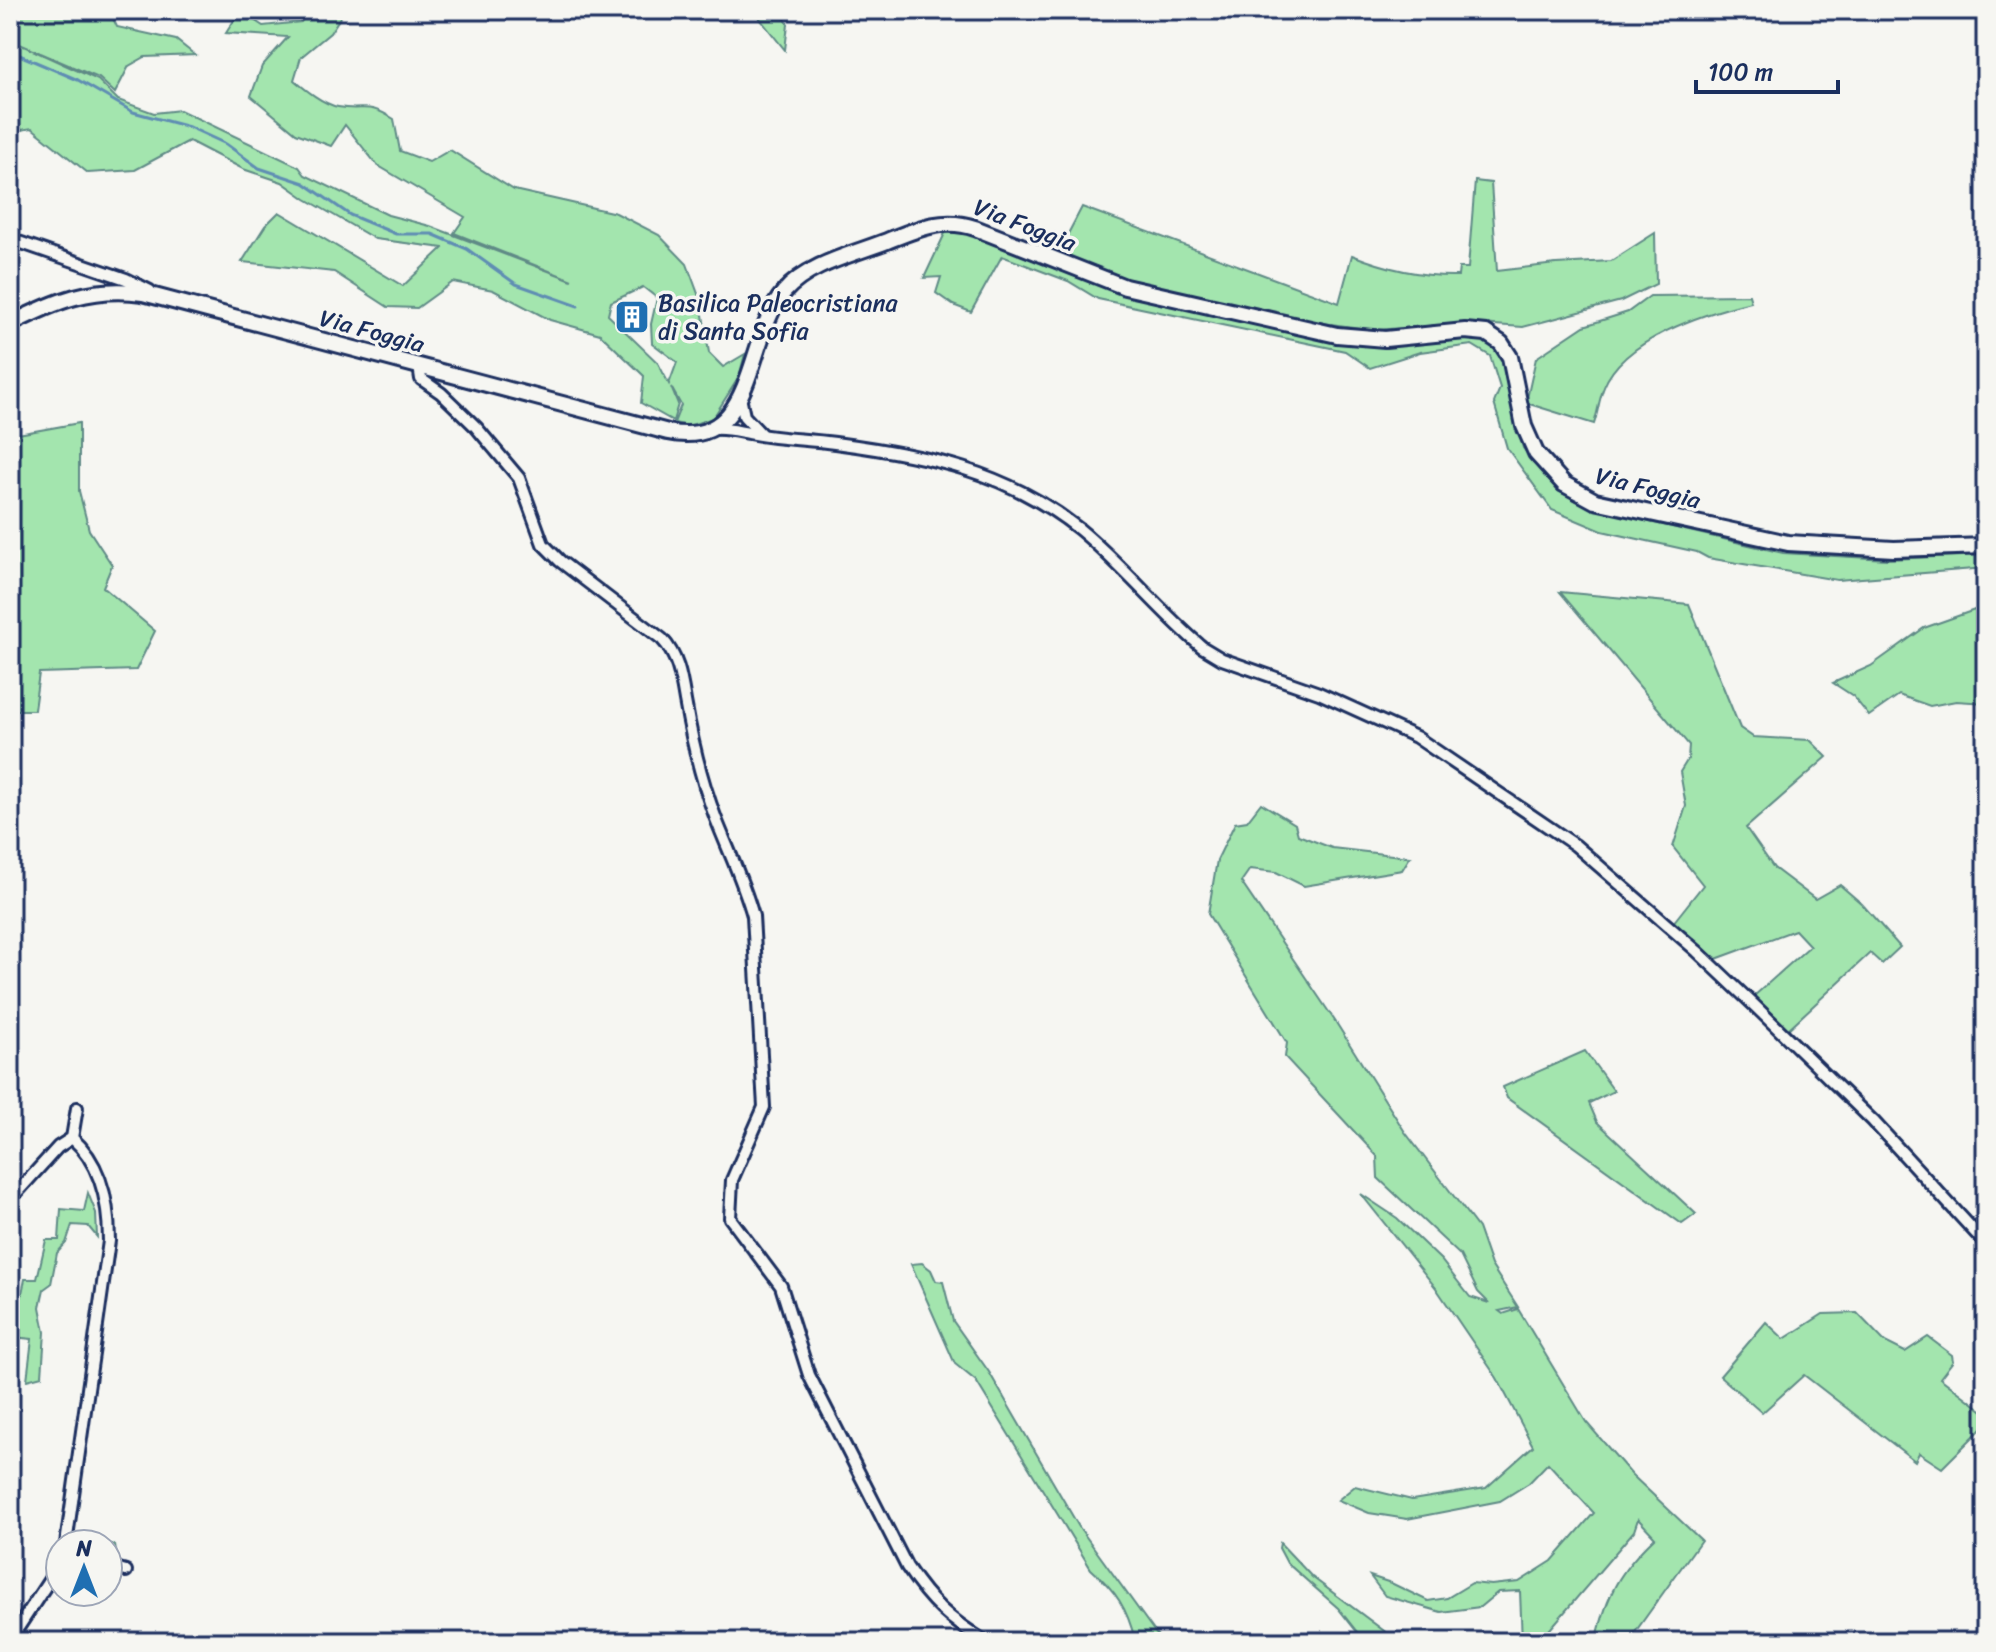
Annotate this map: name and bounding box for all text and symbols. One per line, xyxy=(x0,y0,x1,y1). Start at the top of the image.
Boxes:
scale bar xyxy=(1696,44,1838,94)
text: 100 m xyxy=(1708,51,1773,93)
street label: Via Foggia xyxy=(968,186,1083,264)
place label: Basilica Paleocristiana di Santa Sofia xyxy=(658,282,898,352)
street label: Via Foggia xyxy=(315,297,430,365)
building icon: Basilica Paleocristiana di Santa Sofia xyxy=(613,298,651,336)
street label: Via Foggia xyxy=(1591,455,1706,522)
north arrow xyxy=(44,1528,124,1608)
text: N xyxy=(75,1529,92,1568)

